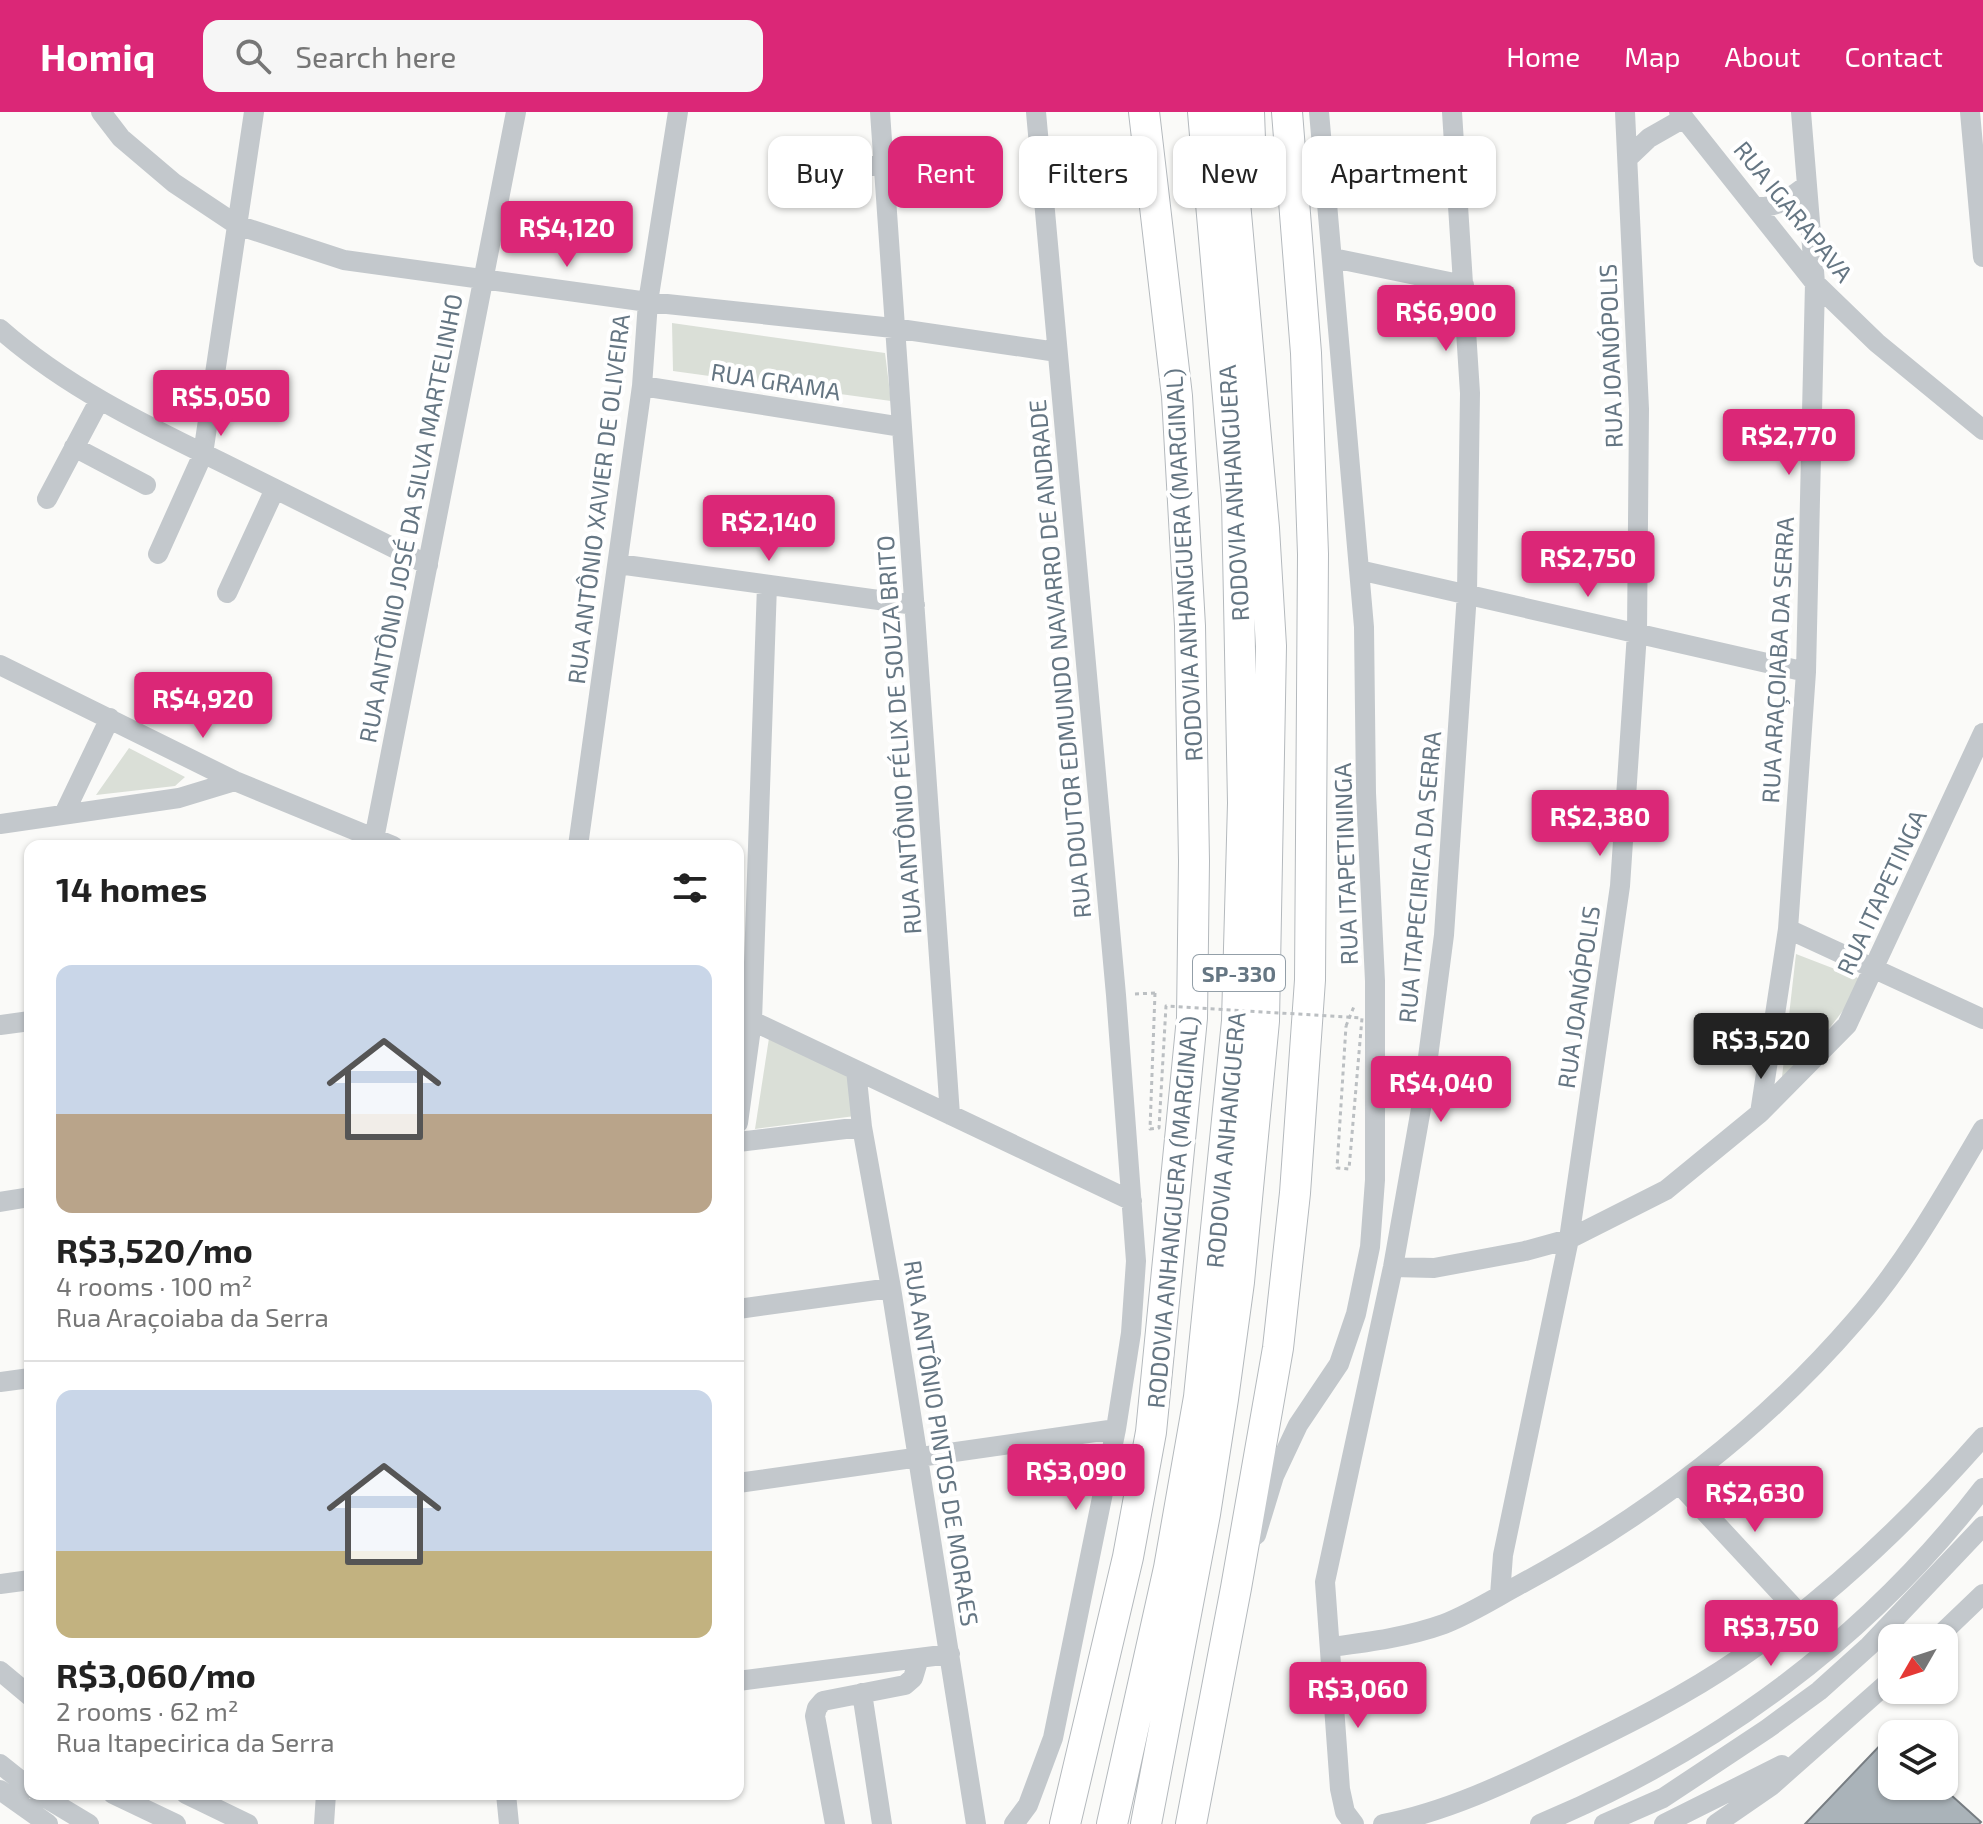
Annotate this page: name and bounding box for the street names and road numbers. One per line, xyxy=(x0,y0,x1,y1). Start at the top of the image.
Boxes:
street label: RUA IGARAPAVA xyxy=(1728,135,1860,287)
street label: RUA JOANÓPOLIS xyxy=(1592,263,1628,449)
street label: RUA ANTÔNIO JOSÉ DA SILVA MARTELINHO xyxy=(352,291,468,745)
street label: RUA ANTÔNIO XAVIER DE OLIVEIRA xyxy=(561,312,635,686)
street label: RUA GRAMA xyxy=(709,356,843,406)
street label: RODOVIA ANHANGUERA xyxy=(1212,364,1254,622)
street label: RODOVIA ANHANGUERA (MARGINAL) xyxy=(1158,368,1208,762)
street label: RUA DOUTOR EDMUNDO NAVARRO DE ANDRADE xyxy=(1022,398,1096,920)
street label: RUA ARAÇOIABA DA SERRA xyxy=(1755,516,1800,804)
street label: RUA ANTÔNIO FÉLIX DE SOUZA BRITO xyxy=(870,534,926,936)
street label: RUA ITAPECIRICA DA SERRA xyxy=(1392,730,1446,1024)
street label: RUA ITAPETININGA xyxy=(1327,762,1363,966)
street label: RUA ITAPETINGA xyxy=(1830,805,1932,979)
street label: RUA JOANÓPOLIS xyxy=(1551,904,1605,1090)
road number: SP-330 xyxy=(1193,955,1285,991)
street label: RODOVIA ANHANGUERA xyxy=(1199,1011,1251,1269)
street label: RODOVIA ANHANGUERA (MARGINAL) xyxy=(1140,1015,1204,1409)
street label: RUA ANTÔNIO PINTOS DE MORAES xyxy=(899,1258,985,1628)

